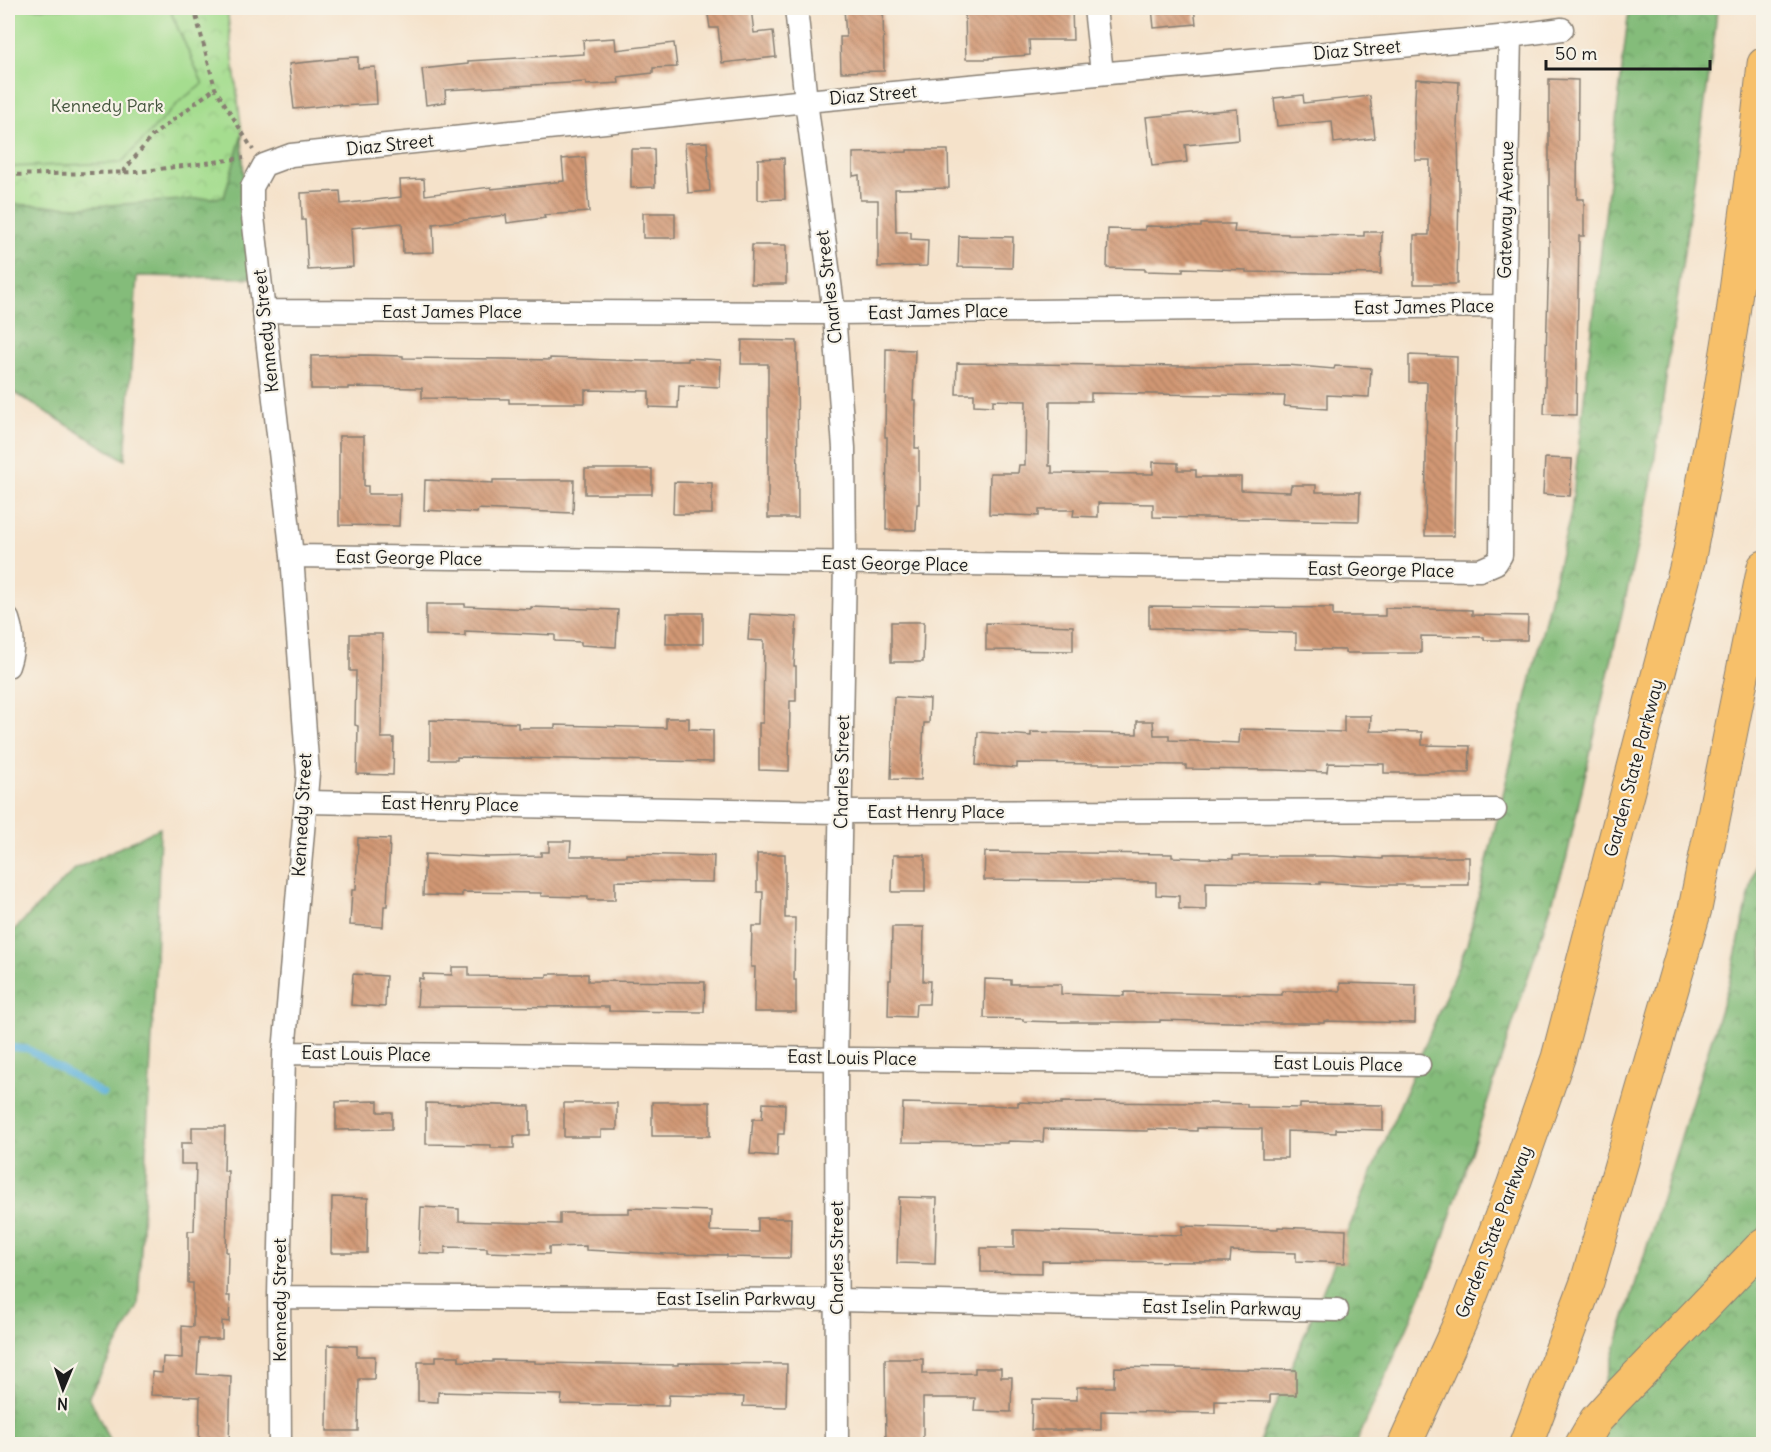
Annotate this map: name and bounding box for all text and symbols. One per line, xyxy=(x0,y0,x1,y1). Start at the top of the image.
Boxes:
scale bar xyxy=(1546,33,1710,71)
street label: Diaz Street xyxy=(1312,34,1402,65)
text: 50 m xyxy=(1555,42,1597,65)
street label: Diaz Street xyxy=(828,79,918,110)
park label: Kennedy Park xyxy=(50,94,164,117)
street label: Diaz Street xyxy=(345,128,435,161)
street label: Gateway Avenue xyxy=(1493,141,1518,279)
street label: Charles Street xyxy=(810,229,847,345)
street label: Kennedy Street xyxy=(248,268,283,394)
street label: East James Place xyxy=(1354,294,1494,319)
street label: East James Place xyxy=(868,299,1008,324)
street label: East James Place xyxy=(382,300,522,323)
street label: East George Place xyxy=(335,545,483,570)
street label: East George Place xyxy=(821,551,969,576)
street label: East George Place xyxy=(1307,557,1455,582)
street label: Garden State Parkway xyxy=(1599,677,1668,859)
street label: Charles Street xyxy=(829,715,854,829)
street label: Kennedy Street xyxy=(287,752,316,878)
street label: East Henry Place xyxy=(381,791,519,816)
street label: East Henry Place xyxy=(867,800,1005,823)
street label: East Louis Place xyxy=(301,1041,431,1066)
street label: East Louis Place xyxy=(787,1045,917,1070)
street label: East Louis Place xyxy=(1273,1051,1403,1076)
street label: Garden State Parkway xyxy=(1450,1142,1537,1321)
street label: Charles Street xyxy=(825,1201,848,1315)
street label: Kennedy Street xyxy=(268,1238,291,1362)
street label: East Iselin Parkway xyxy=(656,1287,816,1310)
street label: East Iselin Parkway xyxy=(1142,1295,1302,1320)
north arrow xyxy=(33,1359,93,1419)
text: N xyxy=(57,1394,68,1414)

